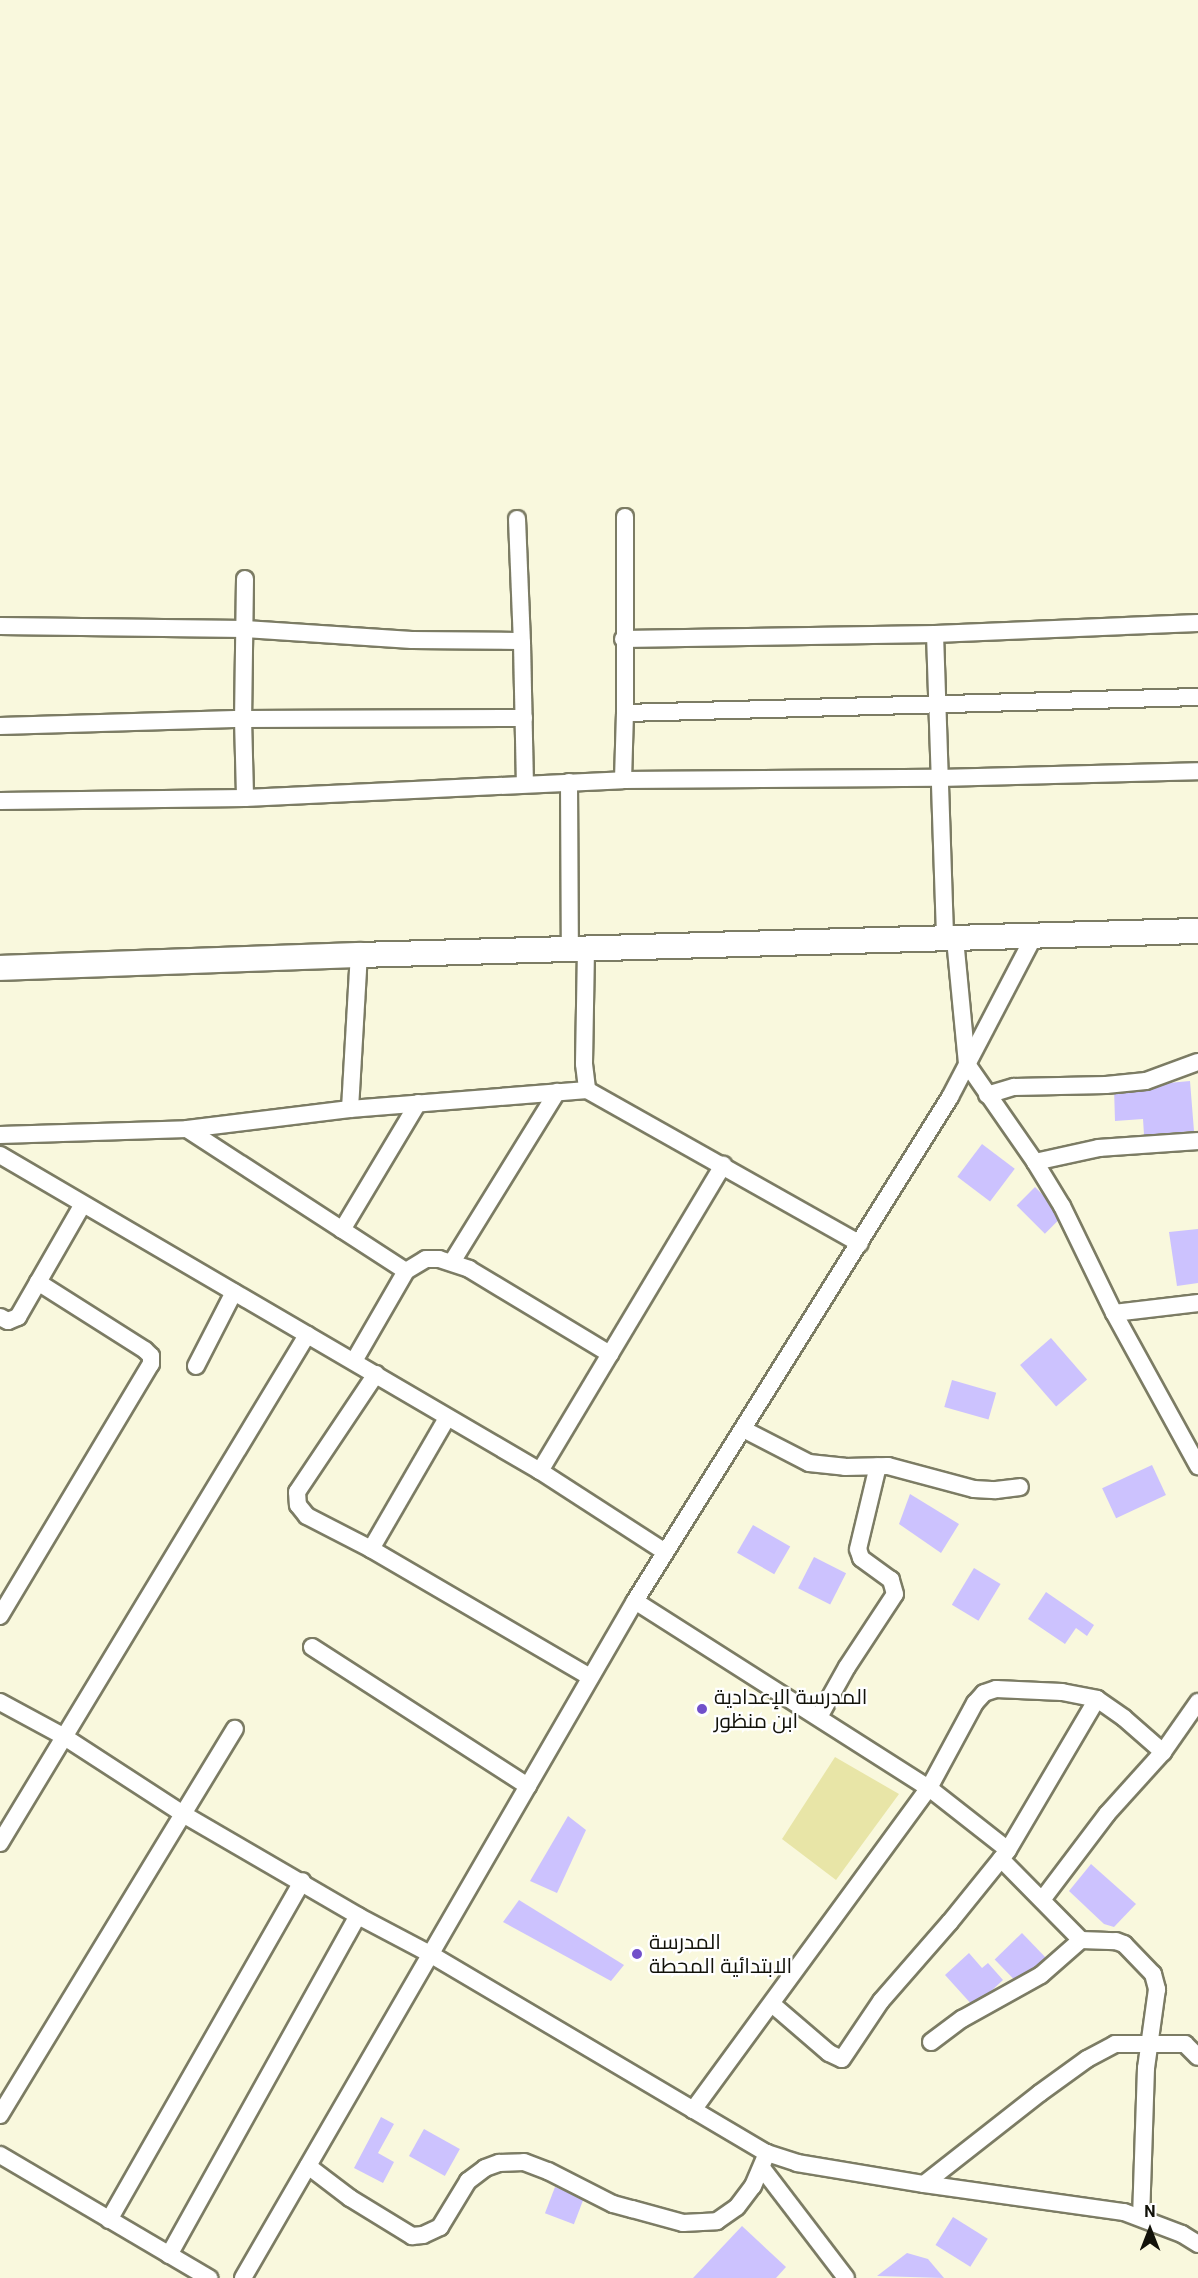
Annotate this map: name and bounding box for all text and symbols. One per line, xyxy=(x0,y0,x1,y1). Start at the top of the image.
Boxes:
place label: المدرسة الإعدادية ابن منظور xyxy=(714,1684,867,1734)
marker: المدرسة الإعدادية ابن منظور xyxy=(695,1702,709,1716)
place label: المدرسة الابتدائية المحطة xyxy=(649,1929,792,1979)
marker: المدرسة الابتدائية المحطة xyxy=(630,1947,644,1961)
north arrow xyxy=(1120,2200,1180,2260)
text: N xyxy=(1144,2202,1156,2221)

